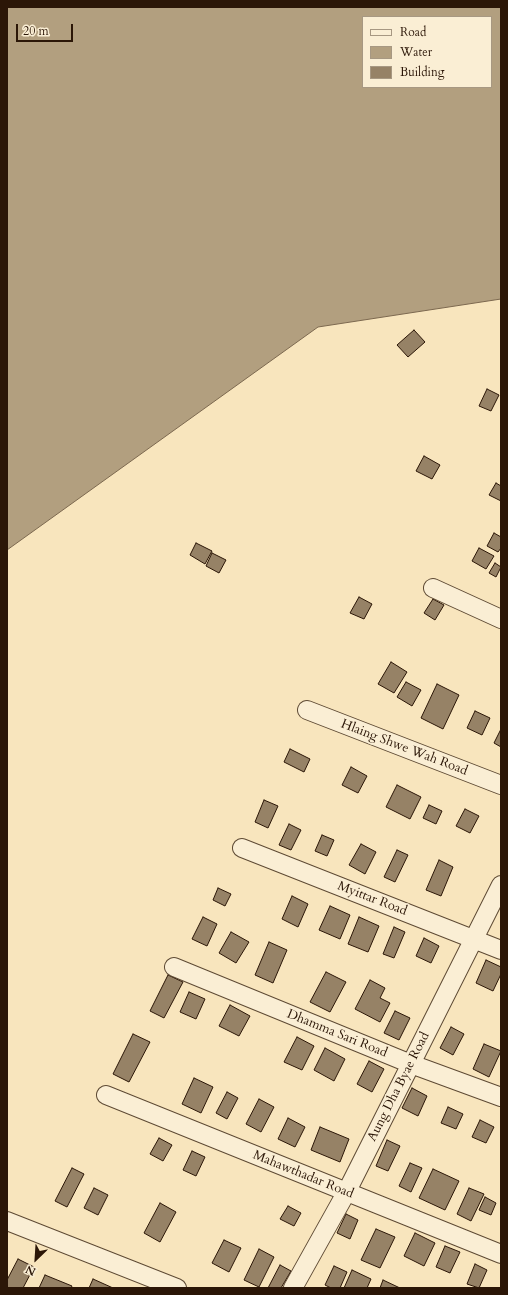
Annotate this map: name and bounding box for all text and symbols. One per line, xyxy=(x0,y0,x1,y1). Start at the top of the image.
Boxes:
scale bar xyxy=(18,16,75,42)
legend xyxy=(362,16,492,88)
text: 20 m xyxy=(23,23,49,39)
text: Road xyxy=(400,24,426,40)
text: Water xyxy=(400,44,432,60)
text: Building xyxy=(400,64,444,80)
street label: Hlaing Shwe Wah Road xyxy=(339,717,469,779)
street label: Myittar Road xyxy=(335,879,409,919)
street label: Dhamma Sari Road xyxy=(284,1007,390,1061)
street label: Aung Dha Byae Road xyxy=(365,1030,433,1144)
street label: Mahawthadar Road xyxy=(250,1148,356,1202)
north arrow xyxy=(16,1239,56,1279)
text: N xyxy=(23,1262,38,1279)

